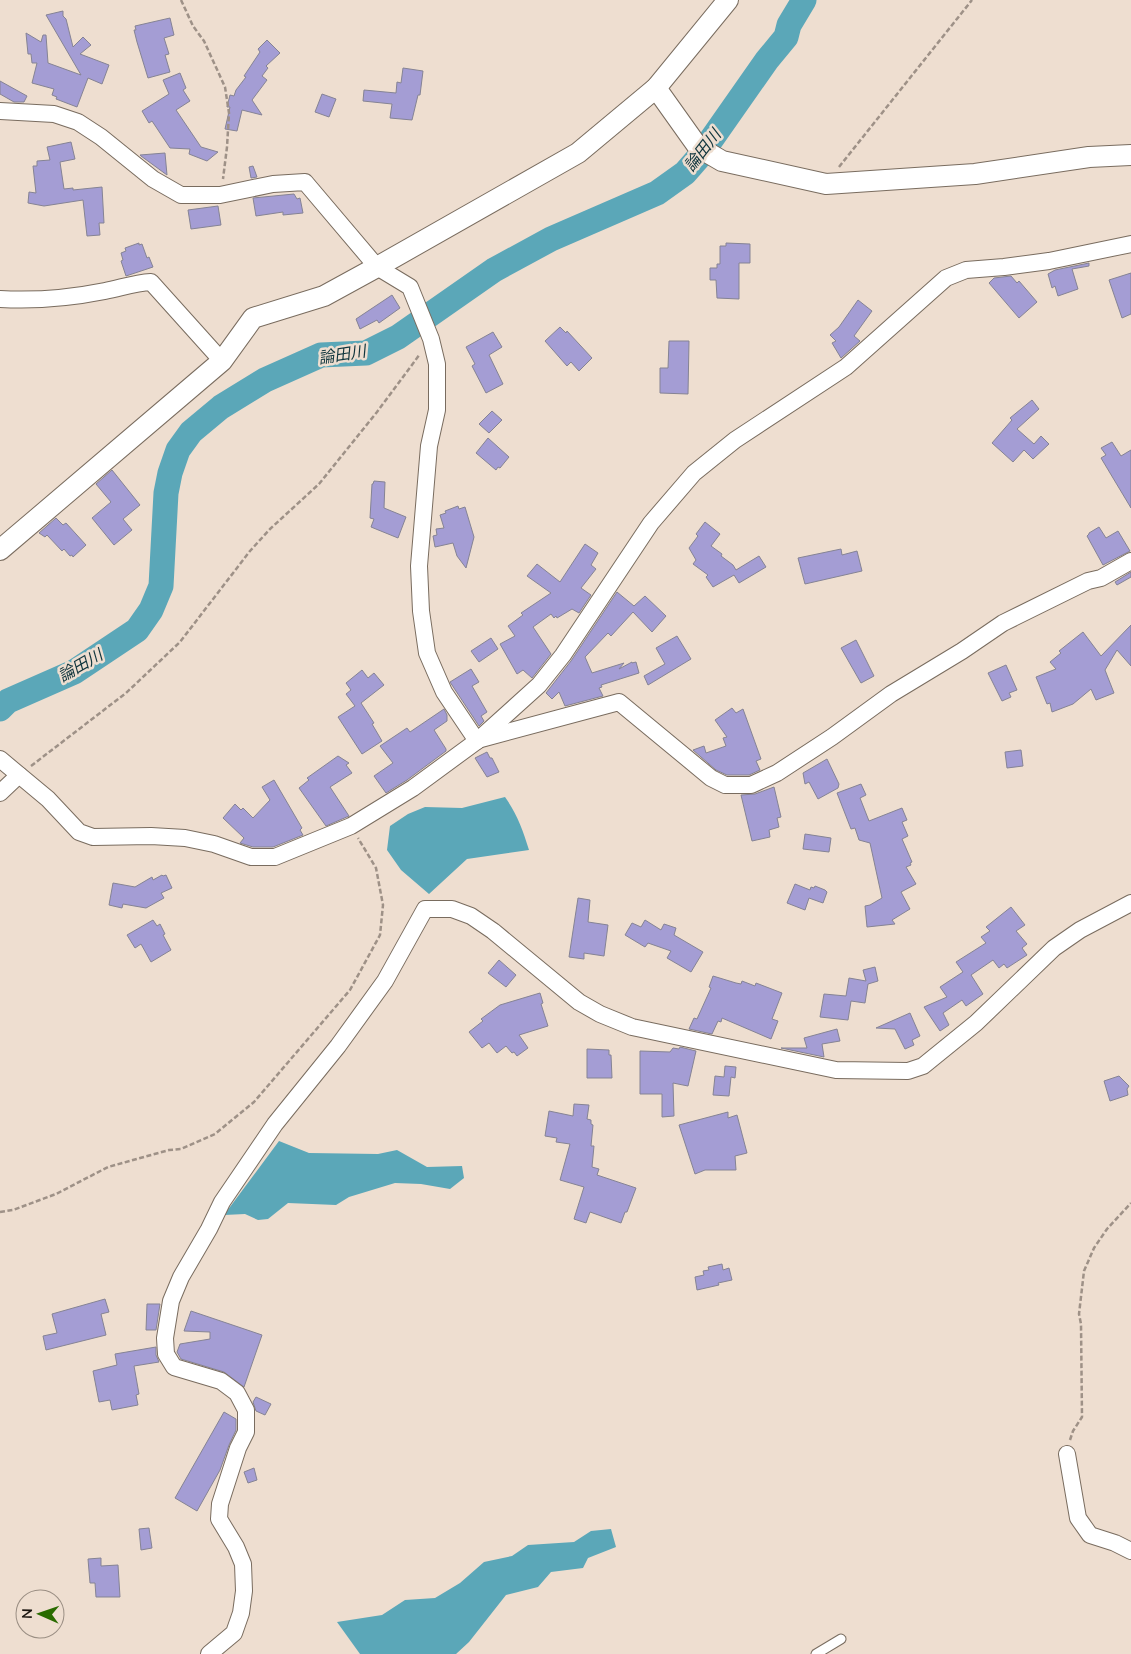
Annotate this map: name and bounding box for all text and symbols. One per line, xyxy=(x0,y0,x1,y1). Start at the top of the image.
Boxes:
water label: 論田川 xyxy=(679,123,727,176)
water label: 論田川 xyxy=(317,340,370,370)
water label: 論田川 xyxy=(54,643,109,687)
north arrow xyxy=(15,1589,65,1639)
text: N xyxy=(18,1608,37,1619)

